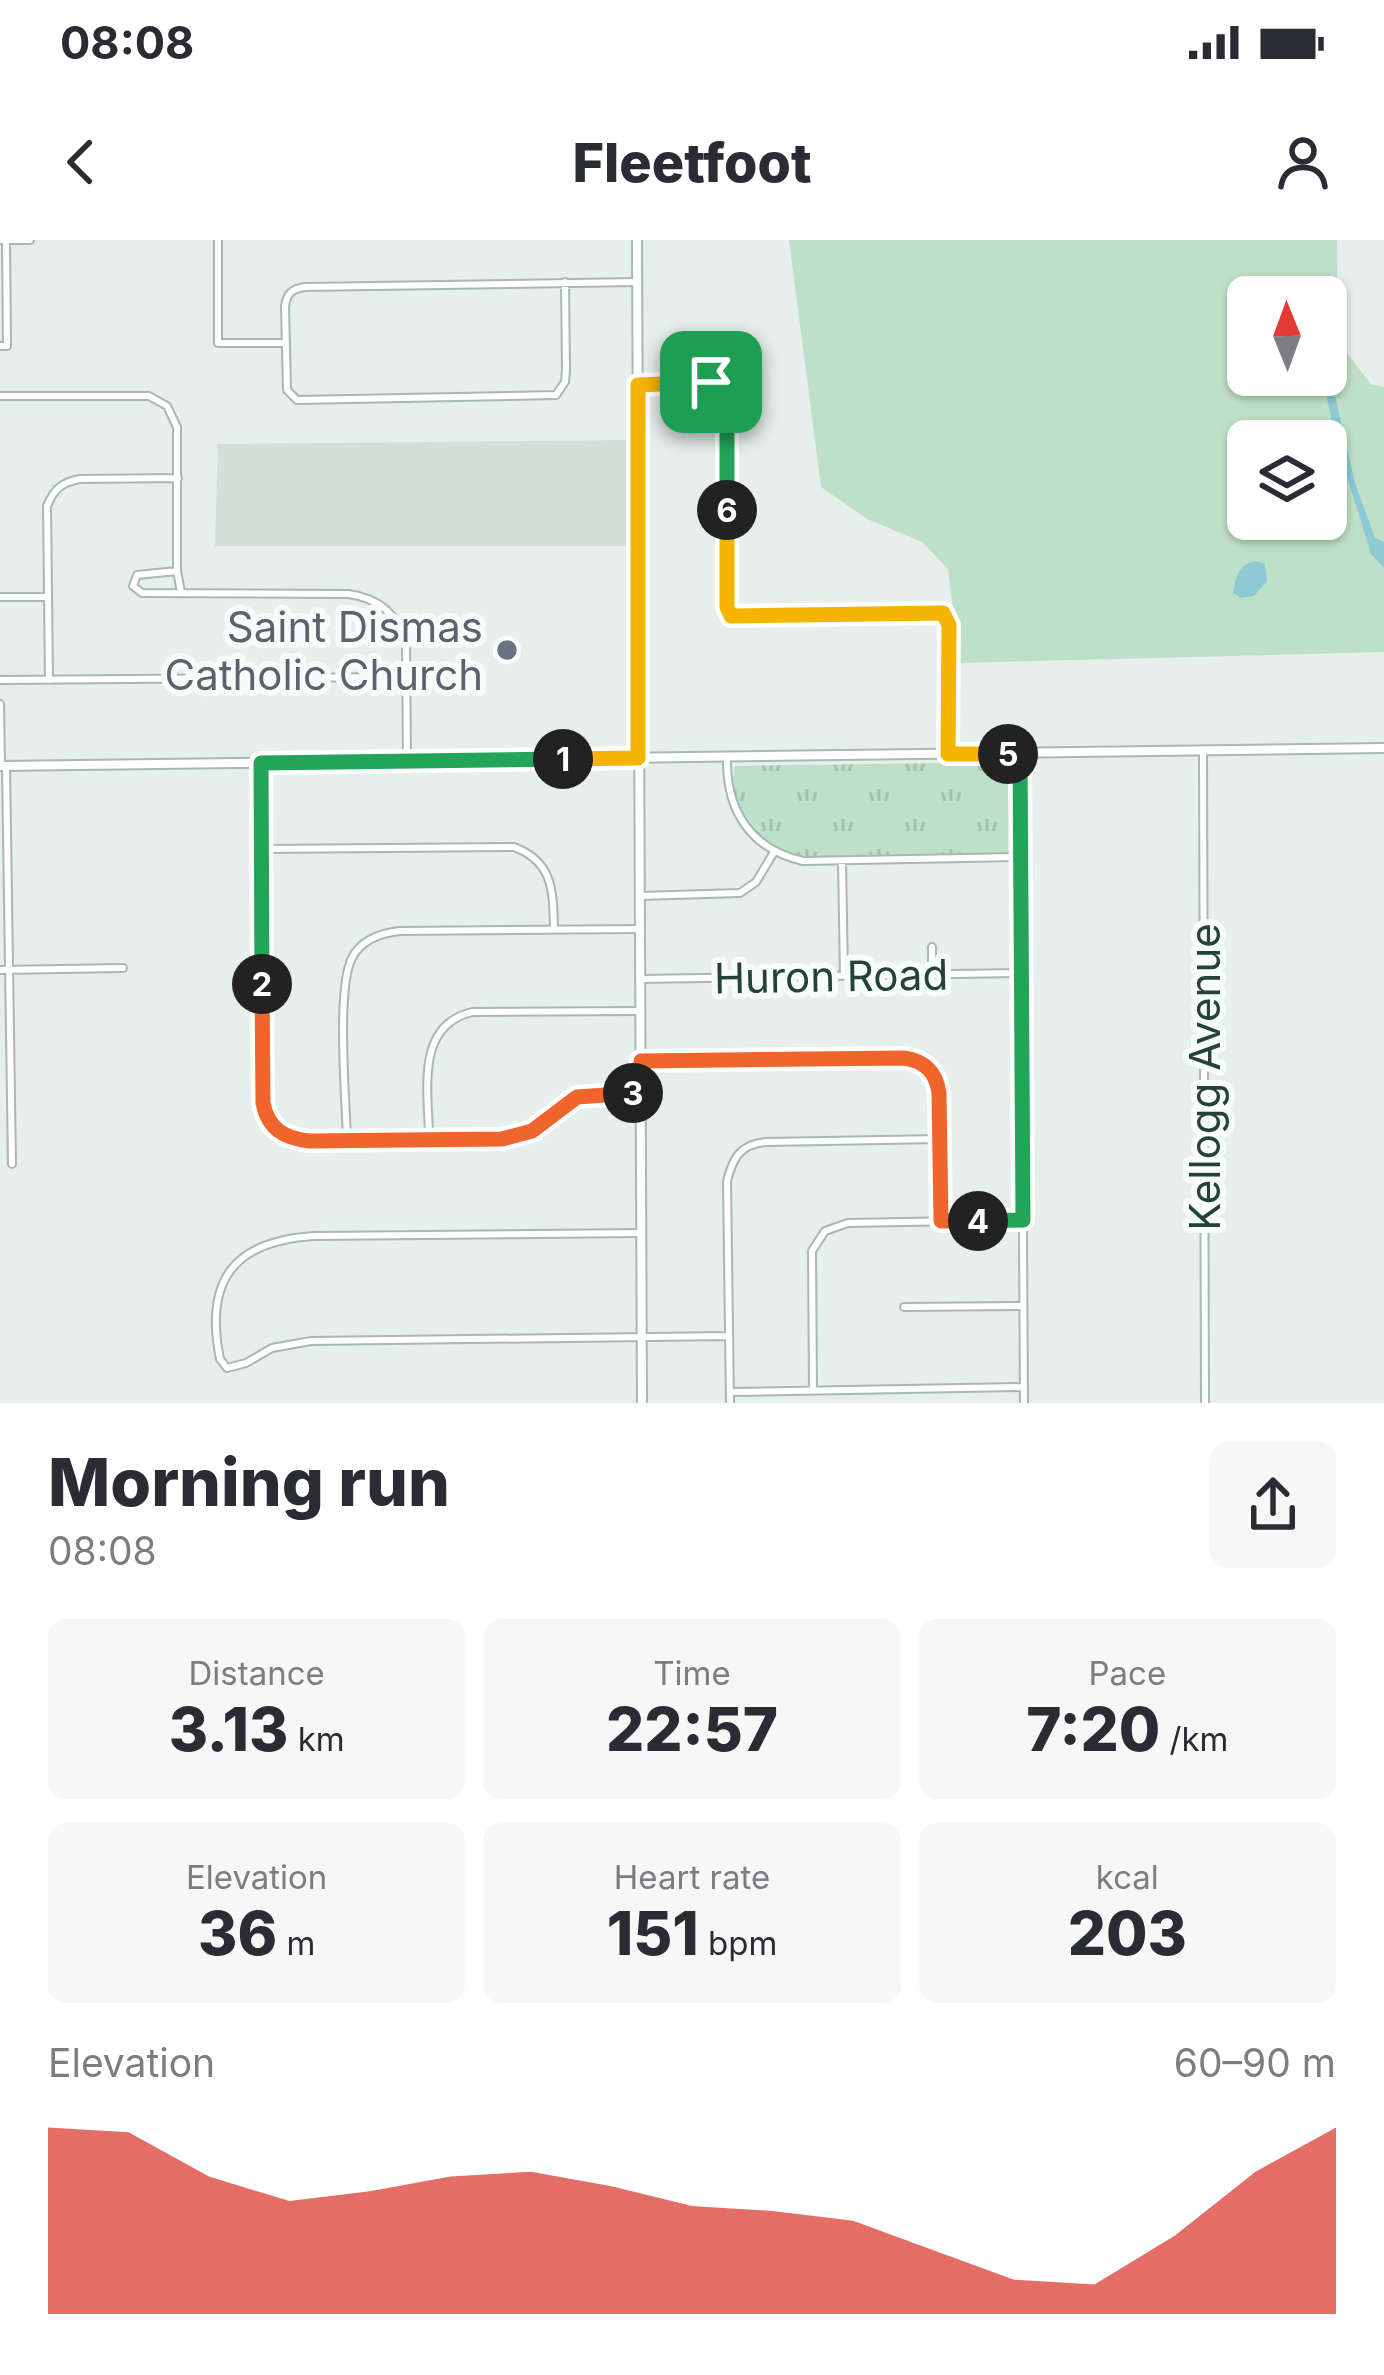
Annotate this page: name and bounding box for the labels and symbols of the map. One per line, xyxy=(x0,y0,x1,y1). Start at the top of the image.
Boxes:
north arrow xyxy=(1227,276,1347,396)
pin xyxy=(660,331,762,433)
pin: 6 xyxy=(697,480,757,540)
place label: Saint Dismas Catholic Church xyxy=(165,601,483,700)
marker: Saint Dismas Catholic Church xyxy=(494,637,520,663)
pin: 5 xyxy=(978,724,1038,784)
pin: 1 xyxy=(533,729,593,789)
street label: Kellogg Avenue xyxy=(1179,923,1230,1231)
street label: Huron Road xyxy=(713,948,949,1004)
pin: 2 xyxy=(232,954,292,1014)
pin: 3 xyxy=(603,1063,663,1123)
pin: 4 xyxy=(948,1191,1008,1251)

